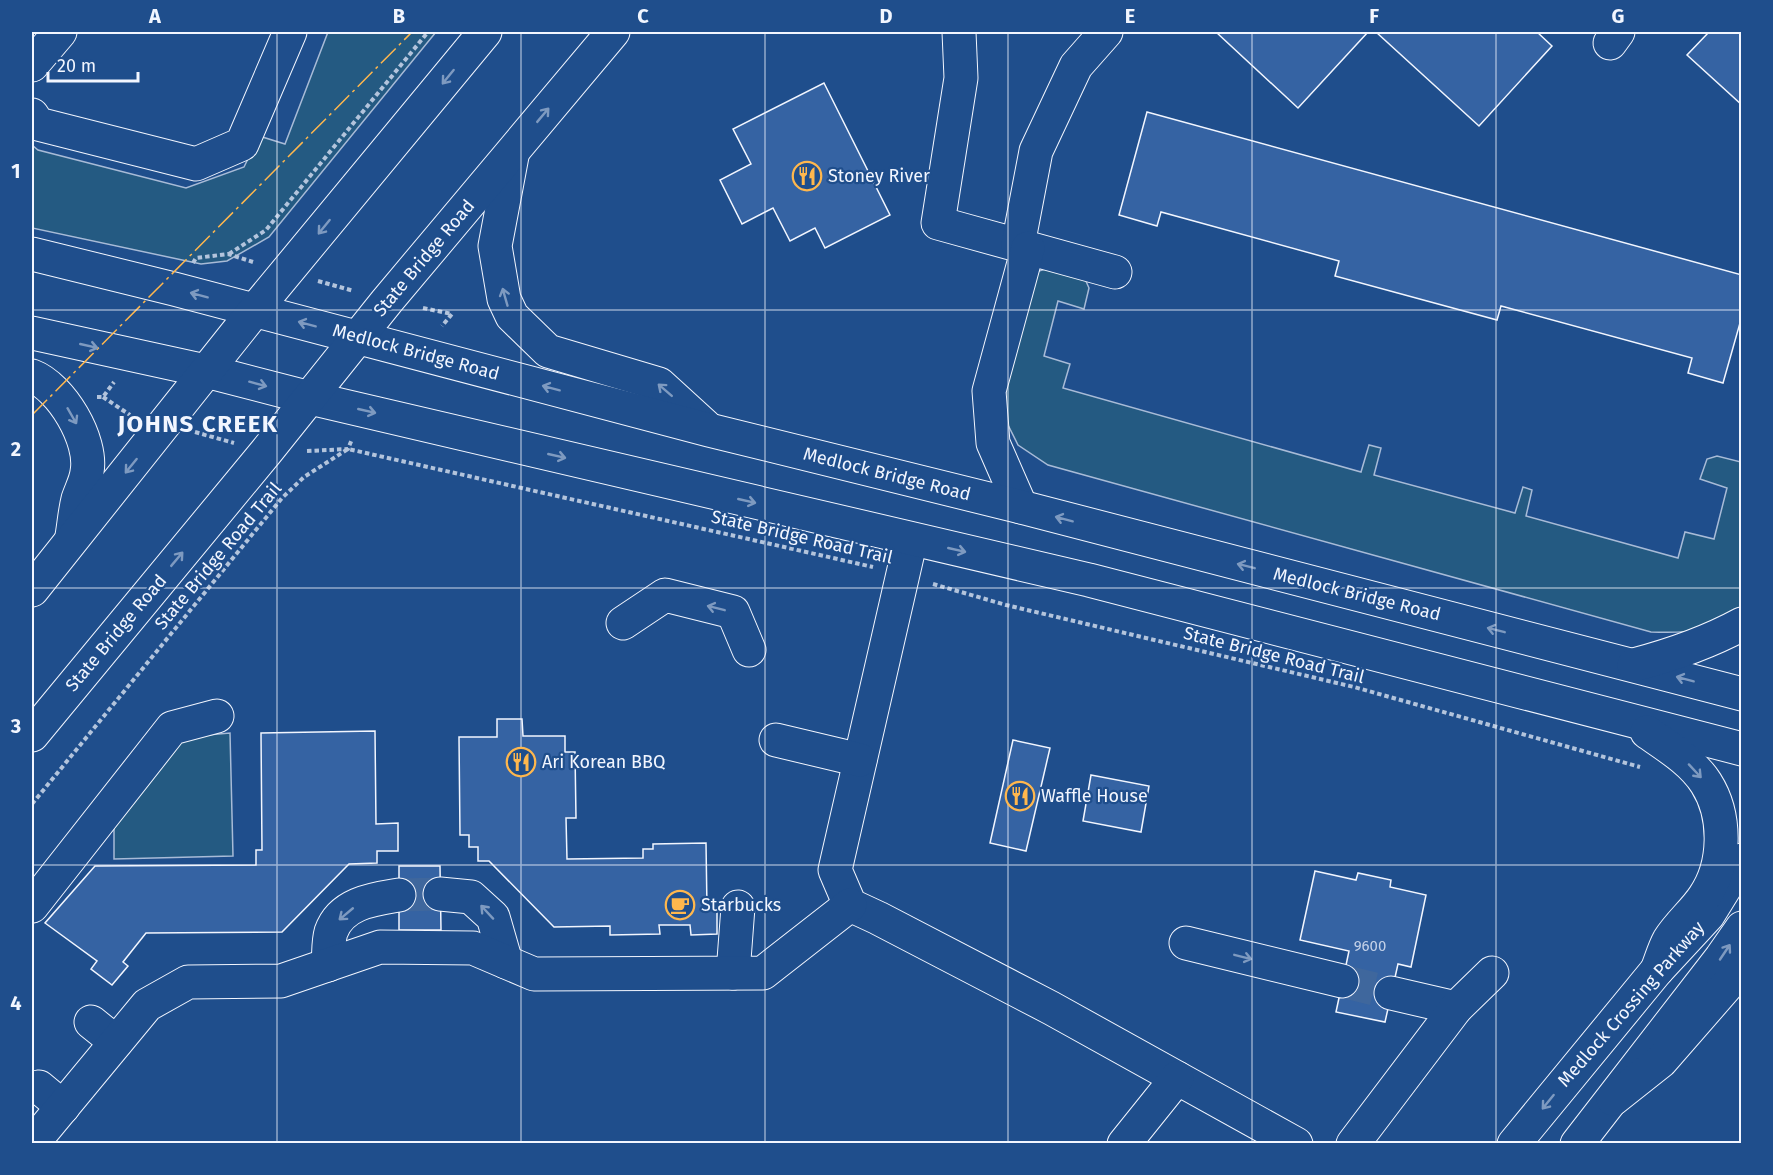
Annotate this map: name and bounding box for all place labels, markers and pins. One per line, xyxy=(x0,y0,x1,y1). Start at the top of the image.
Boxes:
restaurant icon: Stoney River xyxy=(791,160,823,192)
place label: Stoney River xyxy=(828,165,930,187)
restaurant icon: Ari Korean BBQ xyxy=(505,746,537,778)
place label: Ari Korean BBQ xyxy=(542,751,665,773)
restaurant icon: Waffle House xyxy=(1004,780,1036,812)
place label: Waffle House xyxy=(1041,785,1148,807)
cafe icon: Starbucks xyxy=(664,889,696,921)
place label: Starbucks xyxy=(701,894,781,916)

